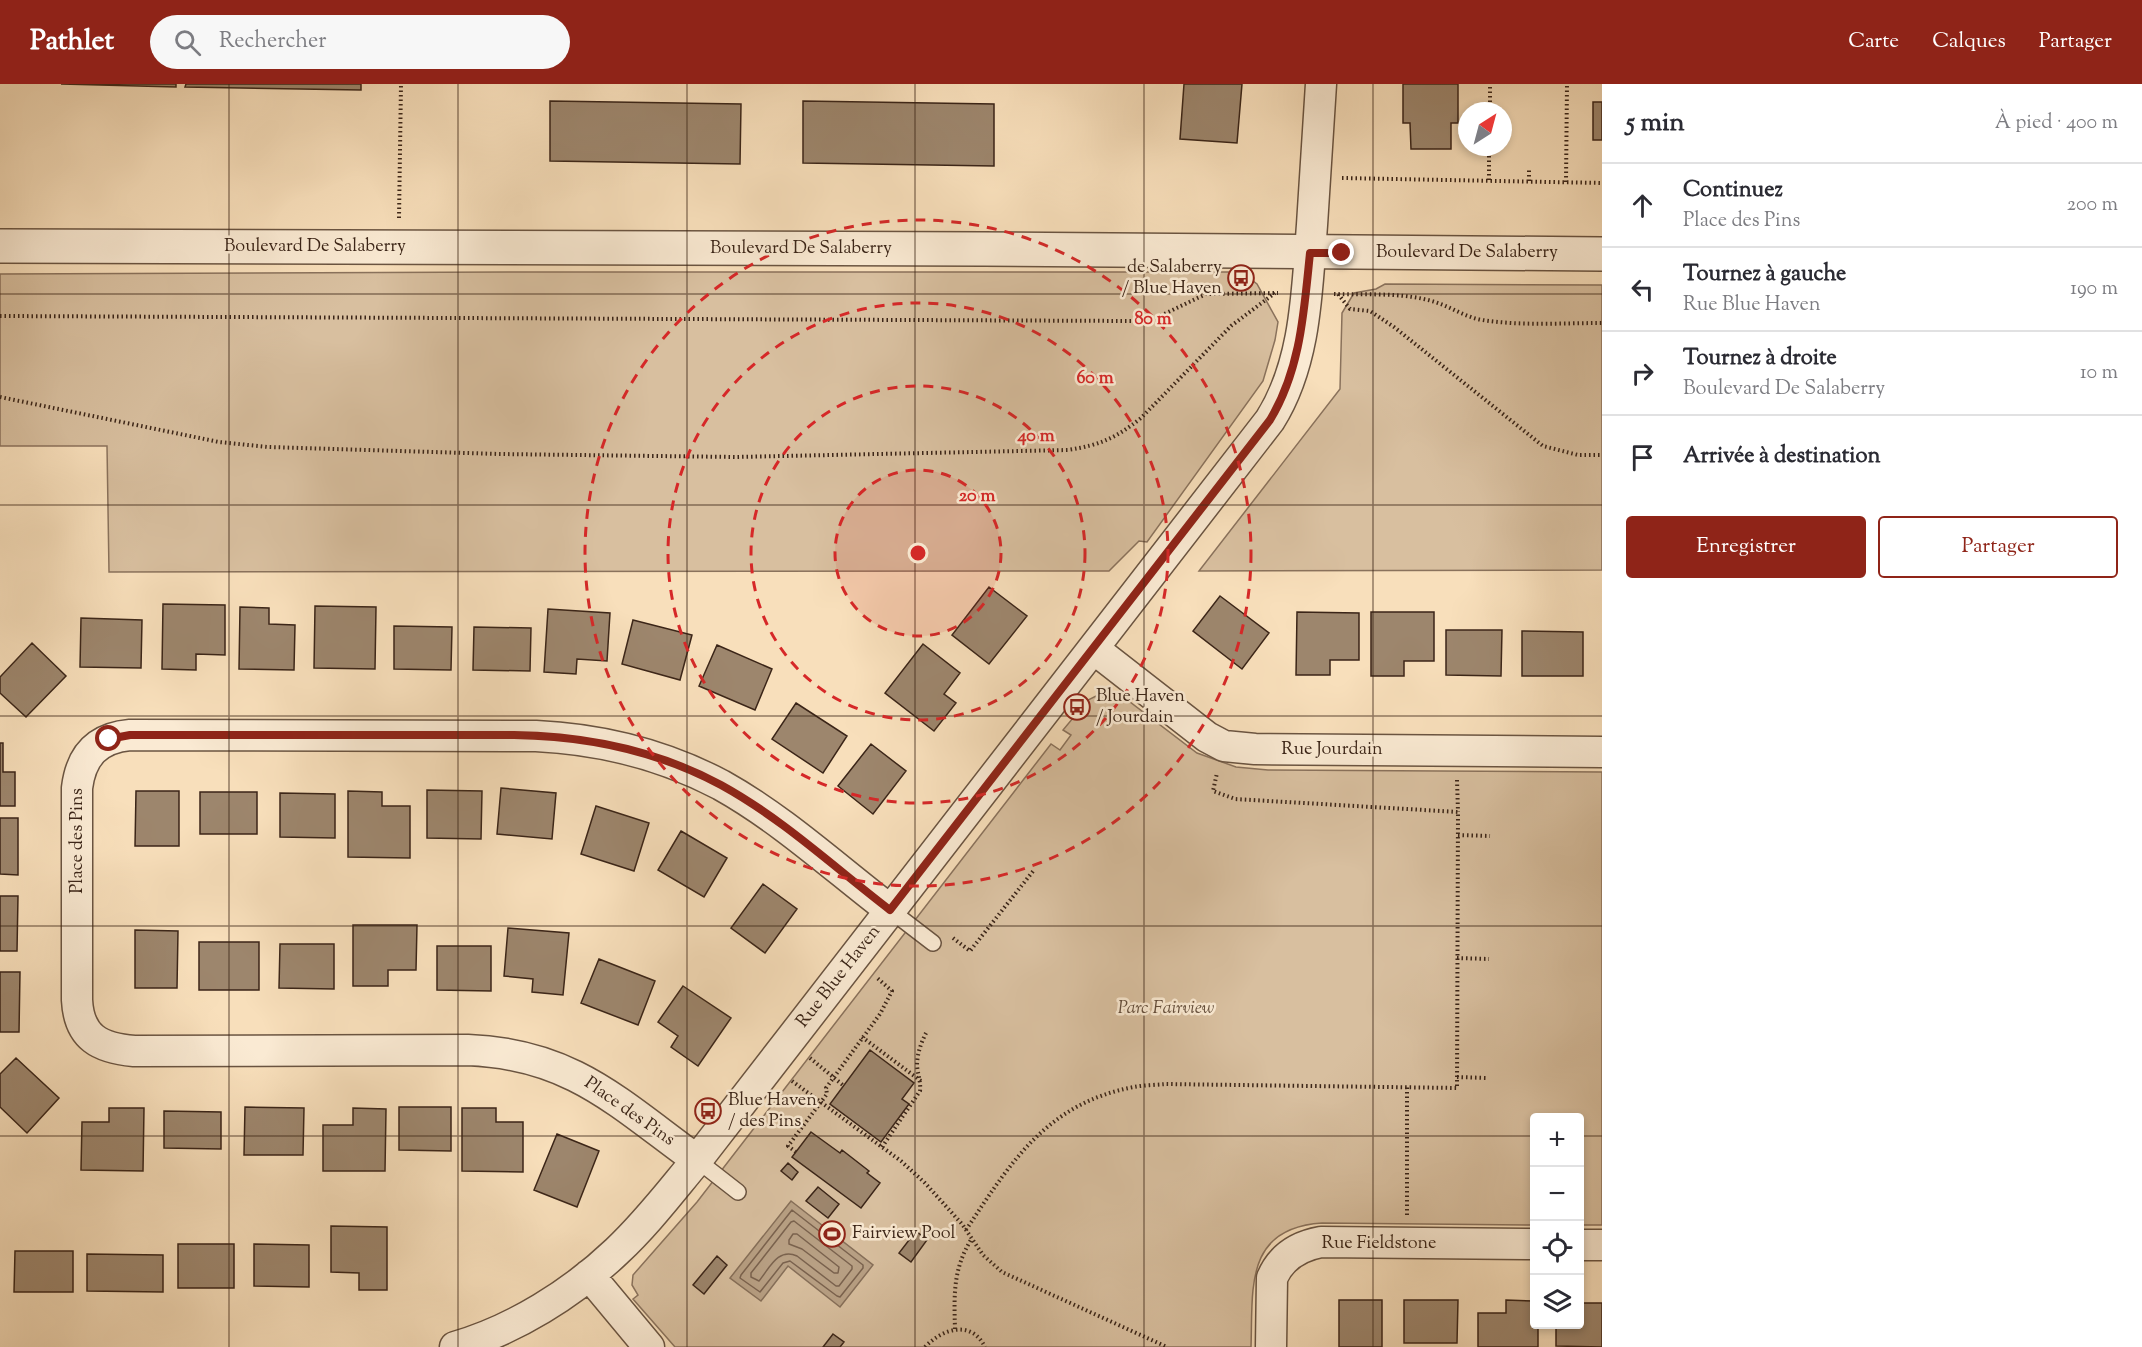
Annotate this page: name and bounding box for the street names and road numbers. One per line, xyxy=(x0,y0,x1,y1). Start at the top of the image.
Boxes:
street label: Boulevard De Salaberry xyxy=(224,234,406,260)
street label: Boulevard De Salaberry xyxy=(710,236,892,262)
street label: Boulevard De Salaberry xyxy=(1376,240,1558,266)
street label: Rue Jourdain xyxy=(1281,737,1383,763)
street label: Place des Pins xyxy=(65,788,91,894)
street label: Rue Blue Haven xyxy=(791,920,888,1034)
street label: Place des Pins xyxy=(578,1071,680,1153)
street label: Rue Fieldstone xyxy=(1322,1231,1436,1257)

